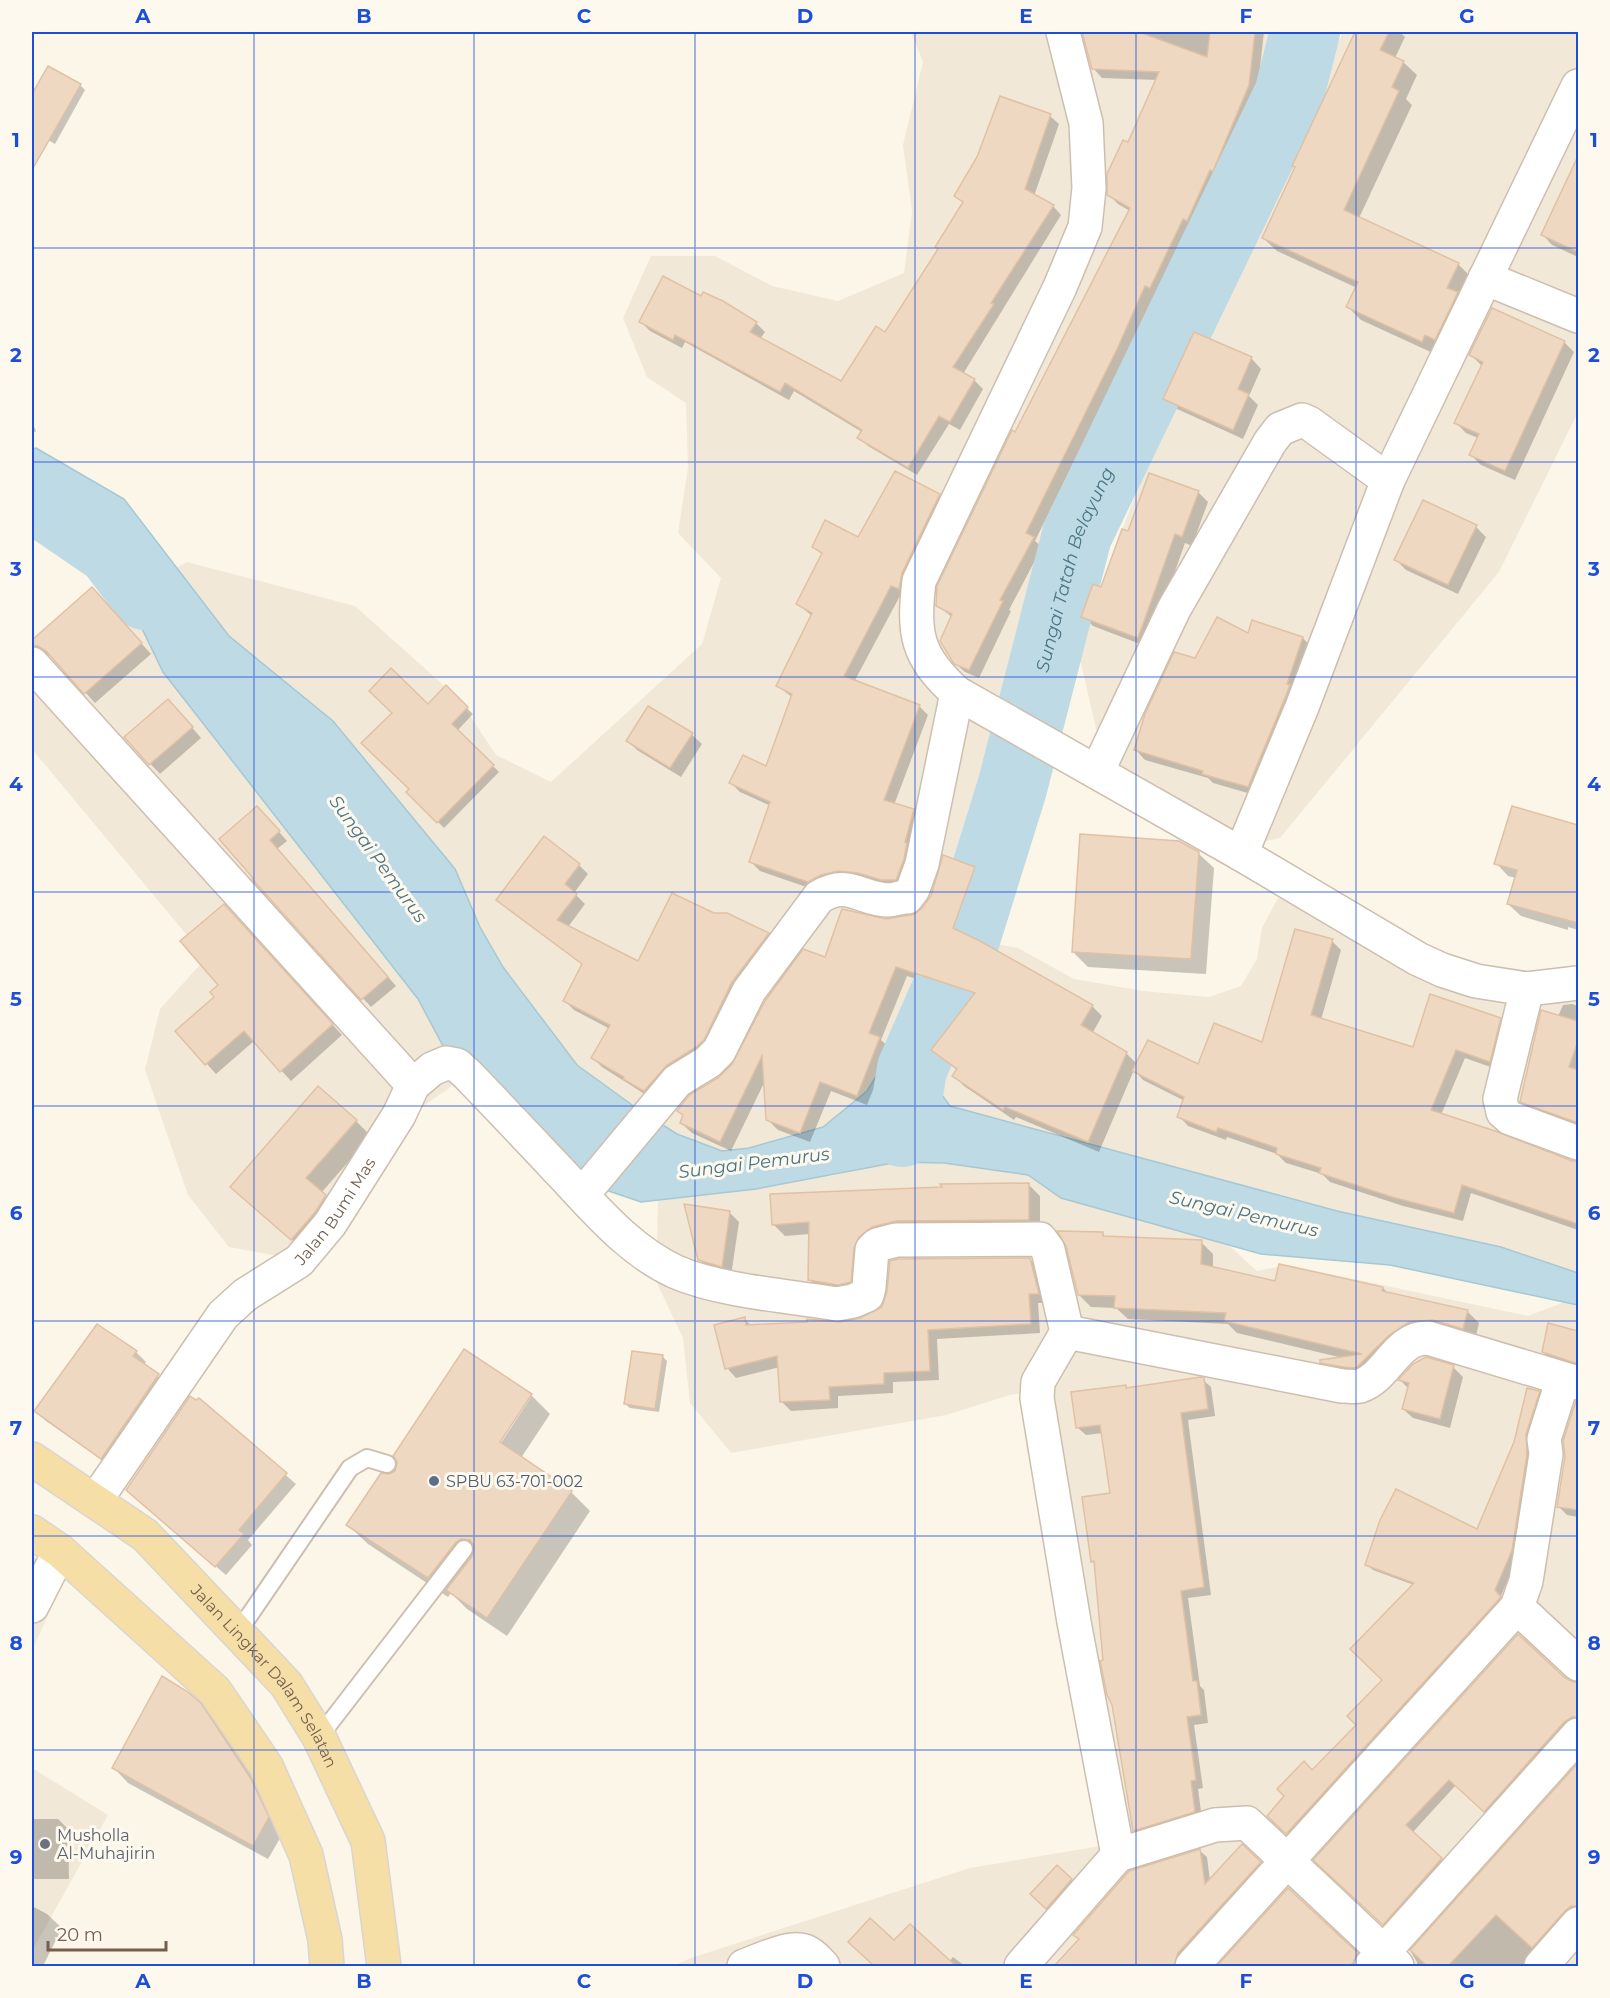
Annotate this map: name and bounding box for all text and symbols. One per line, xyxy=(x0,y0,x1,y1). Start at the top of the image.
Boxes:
text: A xyxy=(134,4,151,28)
text: B xyxy=(356,4,372,28)
text: C xyxy=(577,4,592,28)
text: D xyxy=(797,4,813,28)
text: E xyxy=(1019,4,1033,28)
text: F xyxy=(1240,4,1253,28)
text: G xyxy=(1459,4,1475,28)
text: 1 xyxy=(12,128,20,152)
text: 1 xyxy=(1590,128,1598,152)
text: 2 xyxy=(10,343,22,367)
text: 2 xyxy=(1588,343,1600,367)
water label: Sungai Tatah Belayung xyxy=(1031,464,1119,674)
text: 3 xyxy=(9,557,22,581)
text: 3 xyxy=(1587,557,1600,581)
text: 4 xyxy=(9,772,23,796)
text: 4 xyxy=(1587,772,1601,796)
water label: Sungai Pemurus xyxy=(324,791,432,927)
text: 5 xyxy=(10,987,22,1011)
text: 5 xyxy=(1588,987,1600,1011)
water label: Sungai Pemurus xyxy=(677,1143,831,1183)
street label: Jalan Bumi Mas xyxy=(290,1154,380,1270)
water label: Sungai Pemurus xyxy=(1167,1186,1321,1242)
text: 6 xyxy=(10,1201,23,1225)
text: 6 xyxy=(1588,1201,1601,1225)
text: 7 xyxy=(10,1416,22,1440)
text: 7 xyxy=(1588,1416,1600,1440)
place label: SPBU 63-701-002 xyxy=(446,1472,583,1491)
marker: SPBU 63-701-002 xyxy=(427,1474,441,1488)
street label: Jalan Lingkar Dalam Selatan xyxy=(186,1580,341,1771)
text: 8 xyxy=(9,1631,23,1655)
text: 8 xyxy=(1587,1631,1601,1655)
place label: Musholla Al-Muhajirin xyxy=(57,1826,155,1863)
marker: Musholla Al-Muhajirin xyxy=(38,1837,52,1851)
text: 9 xyxy=(10,1845,22,1869)
text: 9 xyxy=(1588,1845,1600,1869)
scale bar xyxy=(48,1914,166,1952)
text: 20 m xyxy=(57,1924,103,1946)
text: A xyxy=(134,1969,151,1993)
text: B xyxy=(356,1969,372,1993)
text: C xyxy=(577,1969,592,1993)
text: D xyxy=(797,1969,813,1993)
text: E xyxy=(1019,1969,1033,1993)
text: F xyxy=(1240,1969,1253,1993)
text: G xyxy=(1459,1969,1475,1993)

